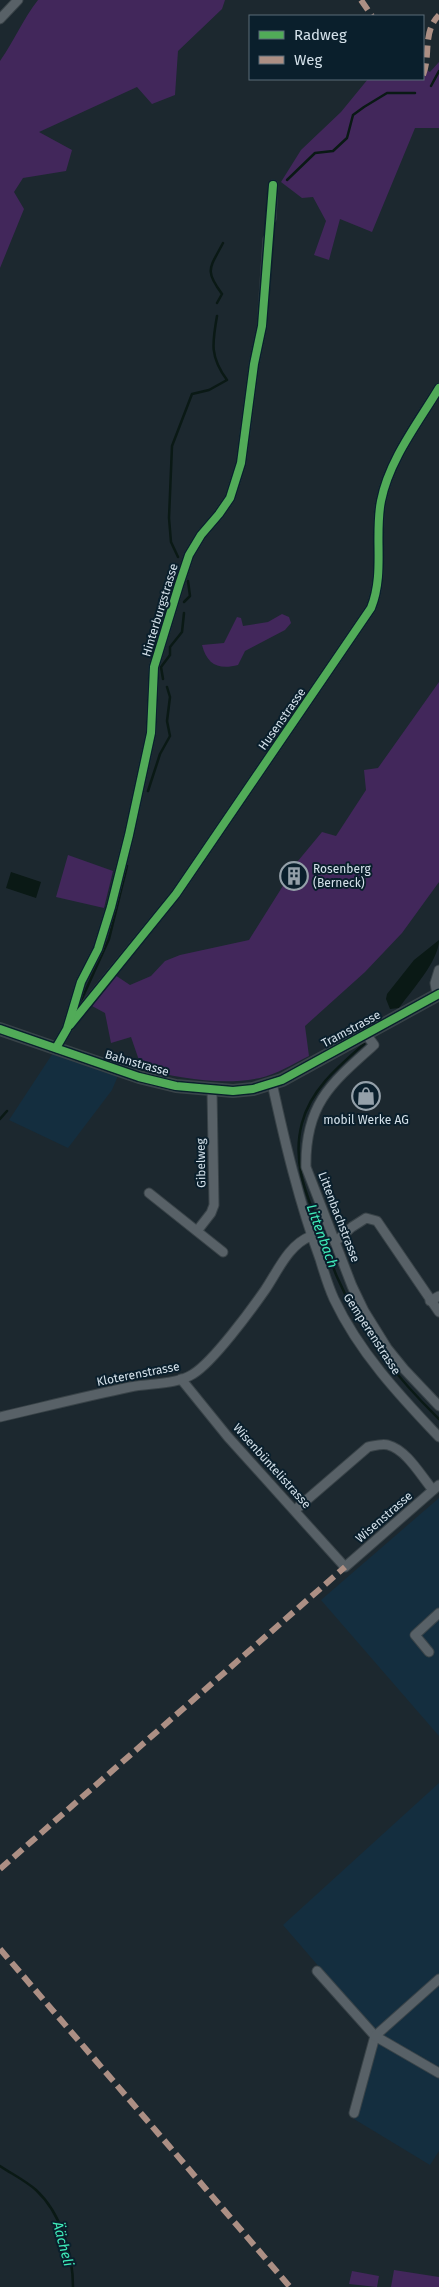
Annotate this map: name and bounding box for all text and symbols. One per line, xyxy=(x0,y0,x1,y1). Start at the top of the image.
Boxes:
legend xyxy=(249,15,424,80)
text: Radweg xyxy=(294,26,347,44)
text: Weg xyxy=(294,51,322,69)
street label: Hinterburgstrasse xyxy=(139,562,181,658)
street label: Husenstrasse xyxy=(255,685,309,753)
building icon: Rosenberg (Berneck) xyxy=(279,861,309,891)
place label: Rosenberg (Berneck) xyxy=(313,862,371,890)
street label: Tramstrasse xyxy=(319,1008,383,1050)
street label: Bahnstrasse xyxy=(103,1047,171,1079)
shop icon: mobil Werke AG xyxy=(351,1081,381,1111)
place label: mobil Werke AG xyxy=(323,1113,409,1127)
street label: Gibelweg xyxy=(194,1137,208,1188)
street label: Littenbachstrasse xyxy=(315,1170,363,1264)
water label: Littenbach xyxy=(303,1202,341,1270)
street label: Gemperenstrasse xyxy=(341,1291,403,1377)
street label: Kloterenstrasse xyxy=(95,1359,181,1389)
street label: Wisenbüntelistrasse xyxy=(230,1421,314,1511)
street label: Wisenstrasse xyxy=(353,1489,415,1545)
water label: Äächeli xyxy=(49,2219,77,2268)

